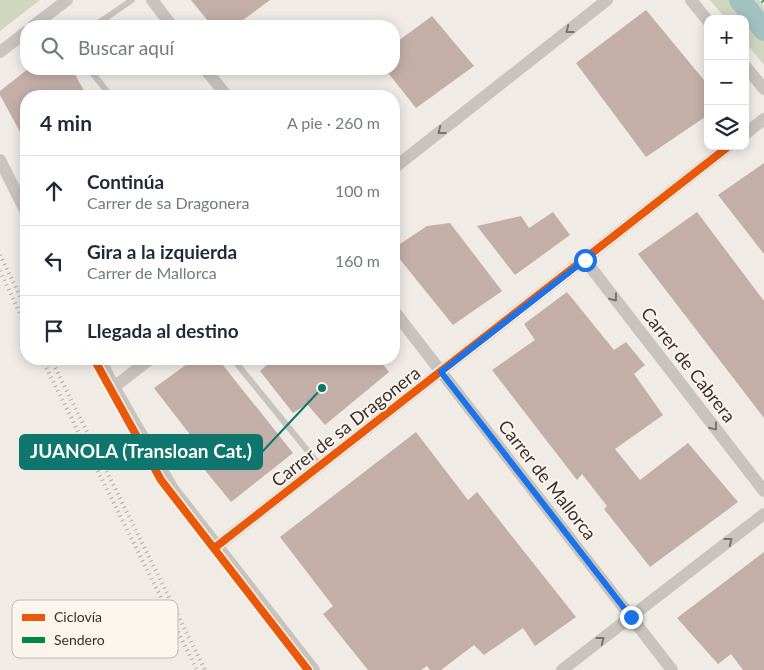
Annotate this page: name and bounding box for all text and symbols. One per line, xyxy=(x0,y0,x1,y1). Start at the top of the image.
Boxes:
map controls xyxy=(704,15,749,150)
button: + xyxy=(704,15,749,60)
search box xyxy=(20,20,400,75)
one-way arrow xyxy=(566,25,575,33)
icon: search xyxy=(38,34,66,62)
text: Buscar aquí xyxy=(78,36,174,59)
button: − xyxy=(704,60,749,105)
button: layers xyxy=(704,105,749,150)
text: 4 min xyxy=(40,110,92,135)
text: A pie · 260 m xyxy=(287,113,380,132)
one-way arrow xyxy=(438,125,447,133)
text: Continúa xyxy=(87,170,164,193)
icon: ahead xyxy=(40,177,68,205)
text: 100 m xyxy=(335,181,380,200)
text: Carrer de sa Dragonera xyxy=(87,193,249,212)
text: Gira a la izquierda xyxy=(87,240,237,263)
icon: left xyxy=(40,247,68,275)
route start xyxy=(574,249,597,272)
text: 160 m xyxy=(335,251,380,270)
text: Carrer de Mallorca xyxy=(87,263,217,282)
one-way arrow xyxy=(609,292,617,301)
street label: Carrer de Cabrera xyxy=(637,302,741,426)
icon: arrive xyxy=(40,317,68,345)
text: Llegada al destino xyxy=(87,319,239,342)
street label: Carrer de sa Dragonera xyxy=(267,361,424,491)
street label: Carrer de Mallorca xyxy=(494,415,601,544)
one-way arrow xyxy=(708,421,717,431)
callout: JUANOLA (Transloan Cat.) xyxy=(20,435,262,469)
text: JUANOLA (Transloan Cat.) xyxy=(30,439,252,462)
one-way arrow xyxy=(723,538,733,547)
legend xyxy=(12,600,178,658)
route end xyxy=(620,606,643,629)
text: Ciclovía xyxy=(54,608,102,625)
text: Sendero xyxy=(54,631,105,648)
one-way arrow xyxy=(595,638,604,646)

